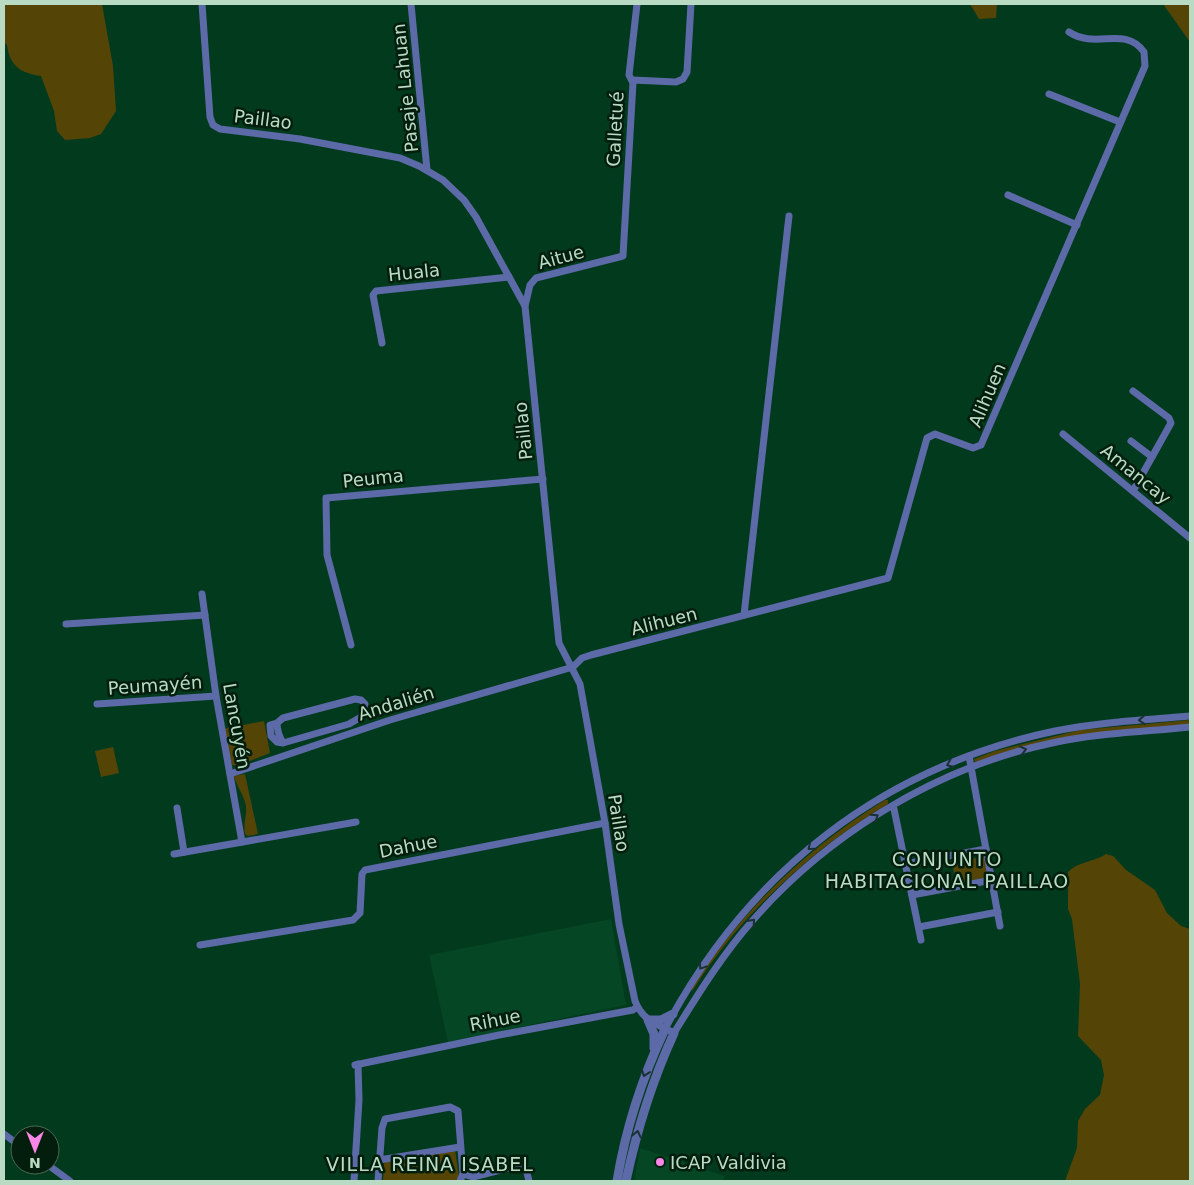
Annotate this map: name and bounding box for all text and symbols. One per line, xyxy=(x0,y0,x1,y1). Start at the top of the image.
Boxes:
street label: Pasaje Lahuan xyxy=(388,22,422,154)
street label: Galletué xyxy=(603,91,627,167)
street label: Paillao xyxy=(233,105,293,133)
street label: Aitue xyxy=(536,241,586,273)
street label: Huala xyxy=(387,259,441,285)
street label: Alihuen xyxy=(964,360,1010,430)
street label: Paillao xyxy=(510,401,536,461)
street label: Amancay xyxy=(1097,439,1175,509)
street label: Peuma xyxy=(341,464,405,492)
street label: Alihuen xyxy=(629,603,699,639)
street label: Peumayén xyxy=(107,671,203,699)
street label: Lancuyén xyxy=(219,681,255,771)
street label: Andalién xyxy=(355,681,437,725)
one-way arrow xyxy=(1137,714,1145,725)
one-way arrow xyxy=(1018,745,1026,755)
one-way arrow xyxy=(946,757,955,768)
street label: Paillao xyxy=(604,793,634,853)
one-way arrow xyxy=(870,814,879,823)
street label: Dahue xyxy=(377,830,439,862)
one-way arrow xyxy=(808,841,817,849)
district label: CONJUNTO HABITACIONAL PAILLAO xyxy=(825,848,1069,892)
one-way arrow xyxy=(746,918,755,927)
one-way arrow xyxy=(699,961,708,970)
street label: Rihue xyxy=(468,1005,522,1035)
one-way arrow xyxy=(641,1068,651,1077)
north arrow xyxy=(10,1125,60,1175)
one-way arrow xyxy=(631,1129,642,1138)
place label: ICAP Valdivia xyxy=(670,1152,787,1173)
district label: VILLA REINA ISABEL xyxy=(326,1153,534,1175)
text: N xyxy=(29,1155,41,1171)
marker: ICAP Valdivia xyxy=(654,1156,666,1168)

